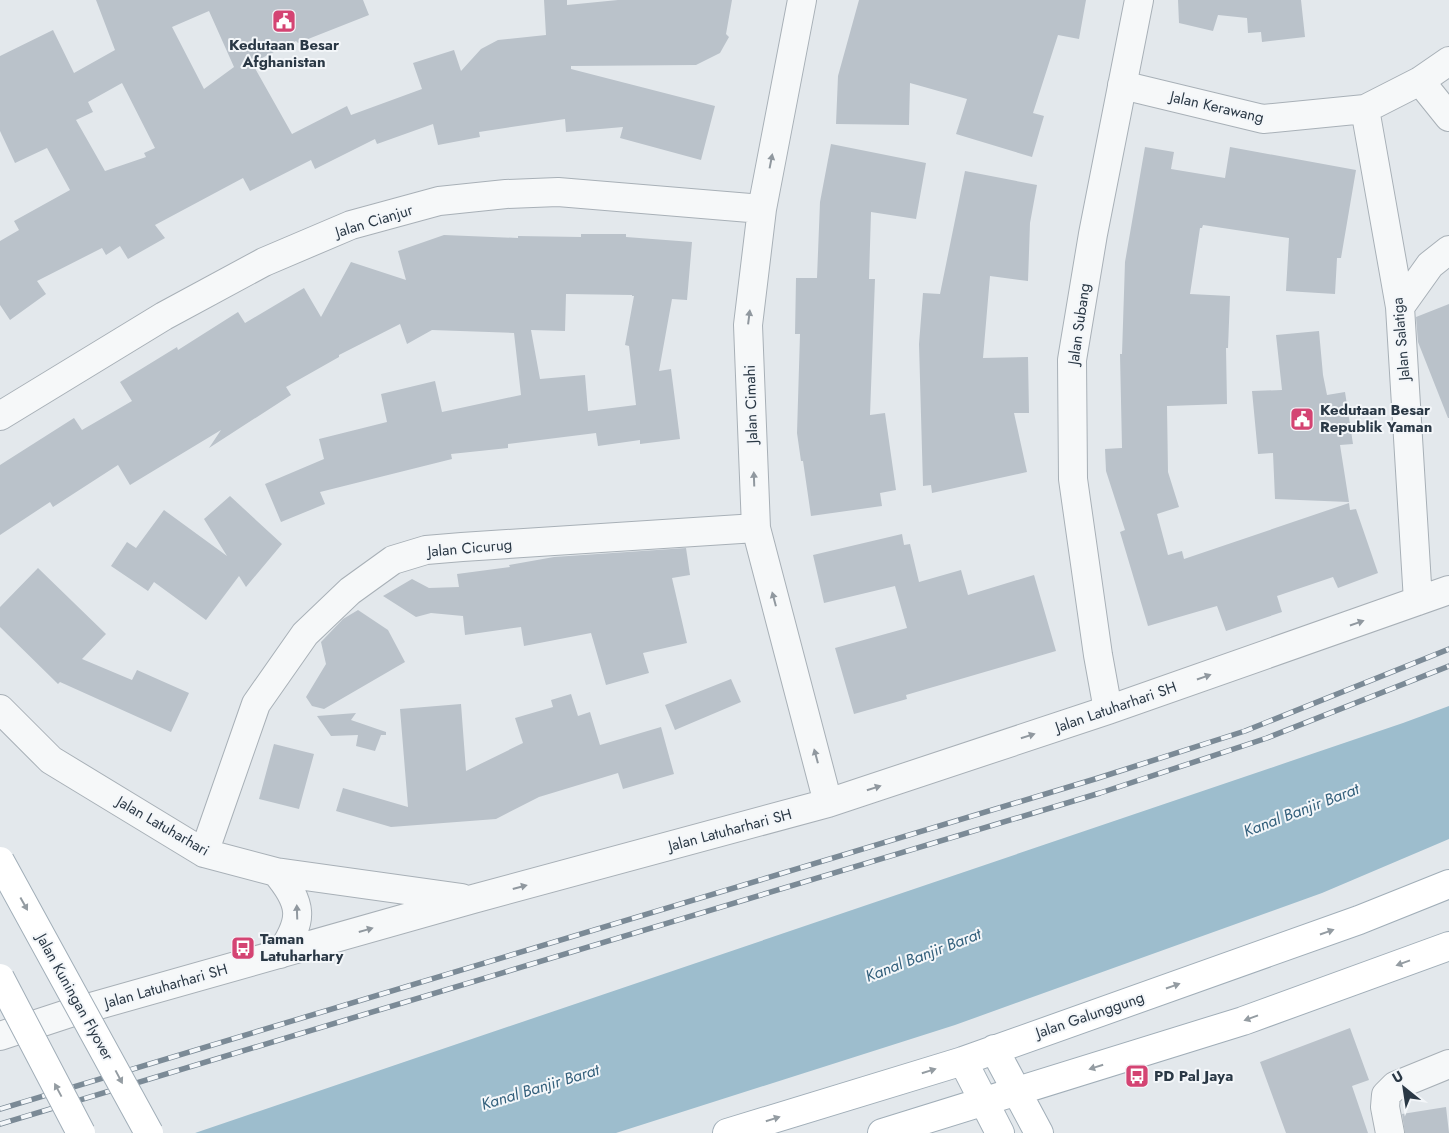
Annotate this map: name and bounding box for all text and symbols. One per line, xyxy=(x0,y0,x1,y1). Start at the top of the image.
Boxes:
public building icon: Kedutaan Besar Afghanistan xyxy=(271,8,297,34)
place label: Kedutaan Besar Afghanistan xyxy=(229,34,340,73)
street label: Jalan Kerawang xyxy=(1166,85,1266,128)
one-way arrow xyxy=(768,152,776,168)
street label: Jalan Cianjur xyxy=(331,199,416,244)
street label: Jalan Subang xyxy=(1062,282,1096,368)
street label: Jalan Salatiga xyxy=(1386,297,1416,383)
one-way arrow xyxy=(745,309,753,325)
street label: Jalan Cimahi xyxy=(739,364,763,446)
place label: Kedutaan Besar Republik Yaman xyxy=(1320,399,1432,438)
public building icon: Kedutaan Besar Republik Yaman xyxy=(1289,406,1315,432)
one-way arrow xyxy=(750,471,758,487)
street label: Jalan Cicurug xyxy=(425,533,513,563)
one-way arrow xyxy=(770,591,778,606)
one-way arrow xyxy=(1350,619,1365,627)
one-way arrow xyxy=(1197,672,1212,680)
street label: Jalan Latuharhari SH xyxy=(1050,676,1180,739)
one-way arrow xyxy=(1021,732,1036,740)
one-way arrow xyxy=(811,748,819,763)
water label: Kanal Banjir Barat xyxy=(1240,777,1363,843)
one-way arrow xyxy=(867,783,882,791)
street label: Jalan Latuharhari xyxy=(111,790,213,861)
street label: Jalan Latuharhari SH xyxy=(664,803,794,858)
one-way arrow xyxy=(513,882,528,890)
one-way arrow xyxy=(19,897,28,911)
one-way arrow xyxy=(292,904,300,920)
water label: Kanal Banjir Barat xyxy=(862,922,985,988)
one-way arrow xyxy=(359,925,374,933)
street label: Jalan Kuningan Flyover xyxy=(30,928,119,1065)
place label: Taman Latuharhary xyxy=(260,928,343,967)
one-way arrow xyxy=(1319,928,1334,935)
bus stop icon: Taman Latuharhary xyxy=(230,935,256,961)
street label: Jalan Latuharhari SH xyxy=(100,958,230,1015)
one-way arrow xyxy=(1396,960,1411,967)
one-way arrow xyxy=(1166,982,1181,989)
street label: Jalan Galunggung xyxy=(1031,986,1147,1044)
one-way arrow xyxy=(1243,1015,1258,1022)
water label: Kanal Banjir Barat xyxy=(478,1058,603,1116)
one-way arrow xyxy=(1088,1063,1103,1071)
bus stop icon: PD Pal Jaya xyxy=(1124,1063,1150,1089)
north arrow xyxy=(1379,1063,1429,1113)
place label: PD Pal Jaya xyxy=(1154,1065,1233,1087)
text: U xyxy=(1388,1066,1407,1088)
one-way arrow xyxy=(921,1067,936,1075)
one-way arrow xyxy=(114,1071,123,1084)
one-way arrow xyxy=(54,1083,62,1097)
one-way arrow xyxy=(766,1114,781,1122)

